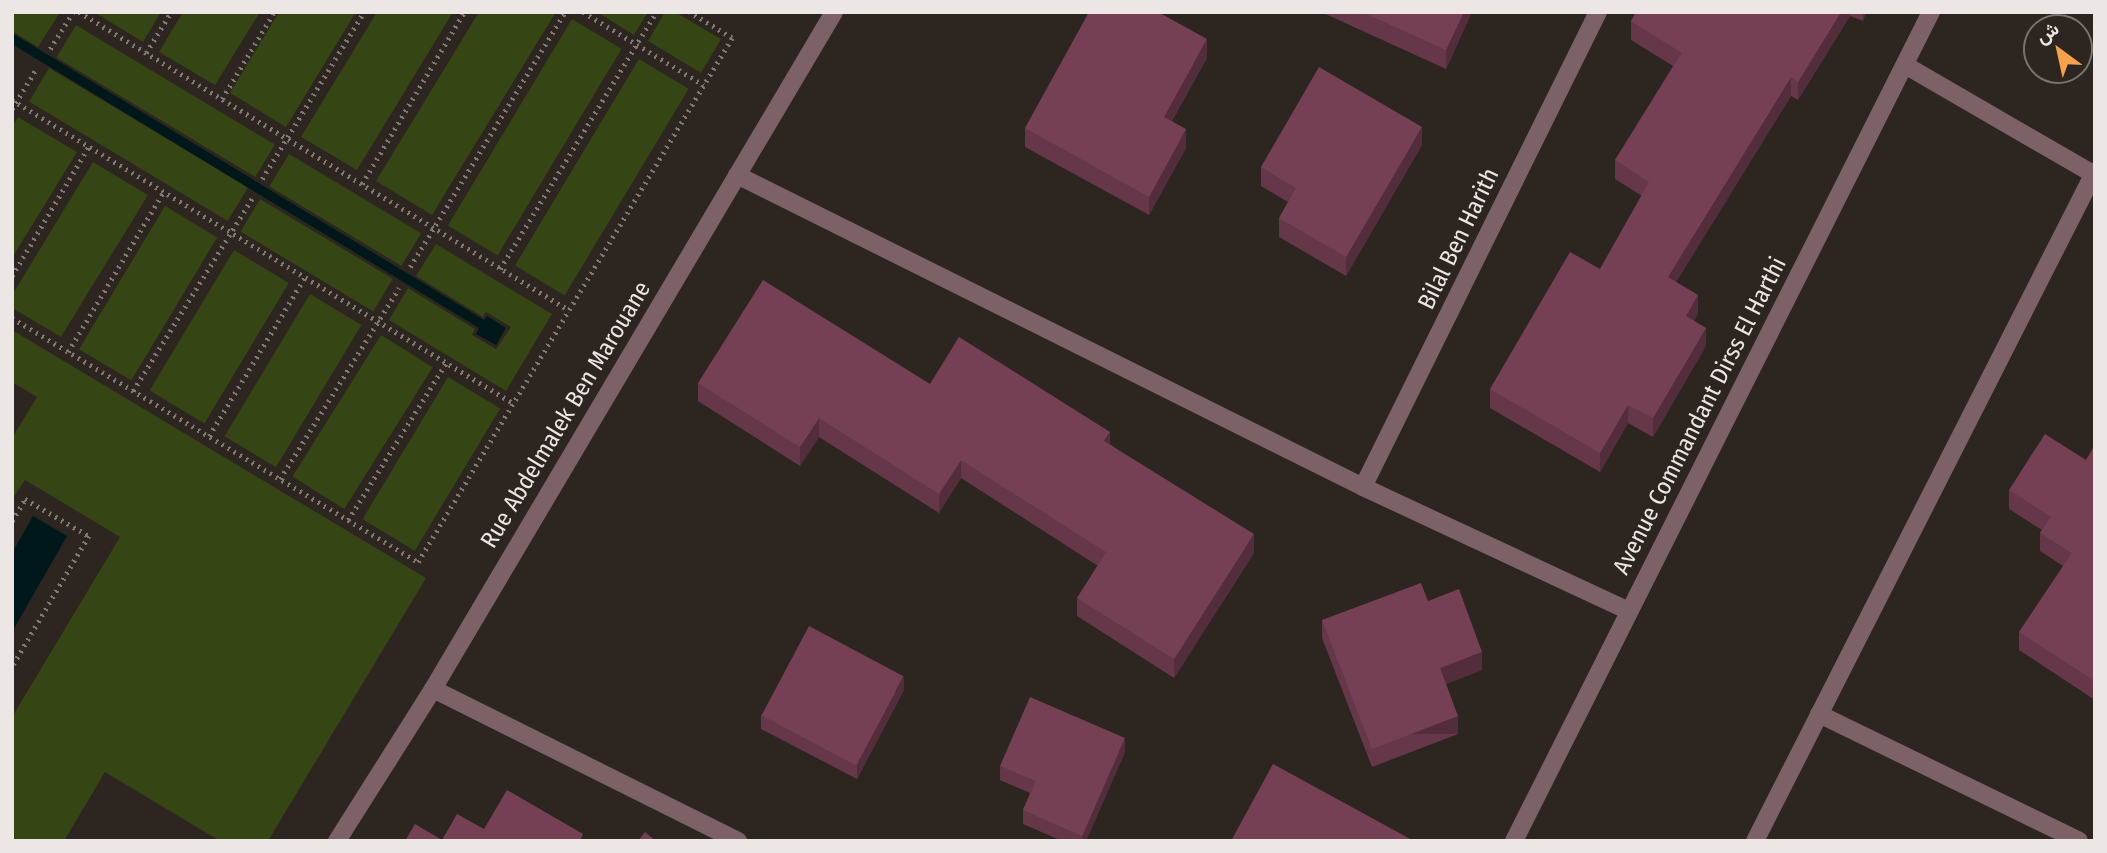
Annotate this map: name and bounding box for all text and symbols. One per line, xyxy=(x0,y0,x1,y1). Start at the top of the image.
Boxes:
north arrow xyxy=(2023,14,2093,84)
text: ش xyxy=(2032,17,2063,49)
street label: Bilal Ben Harith xyxy=(1412,164,1506,314)
street label: Avenue Commandant Dirss El Harthi xyxy=(1607,252,1793,580)
street label: Rue Abdelmalek Ben Marouane xyxy=(475,277,657,553)

